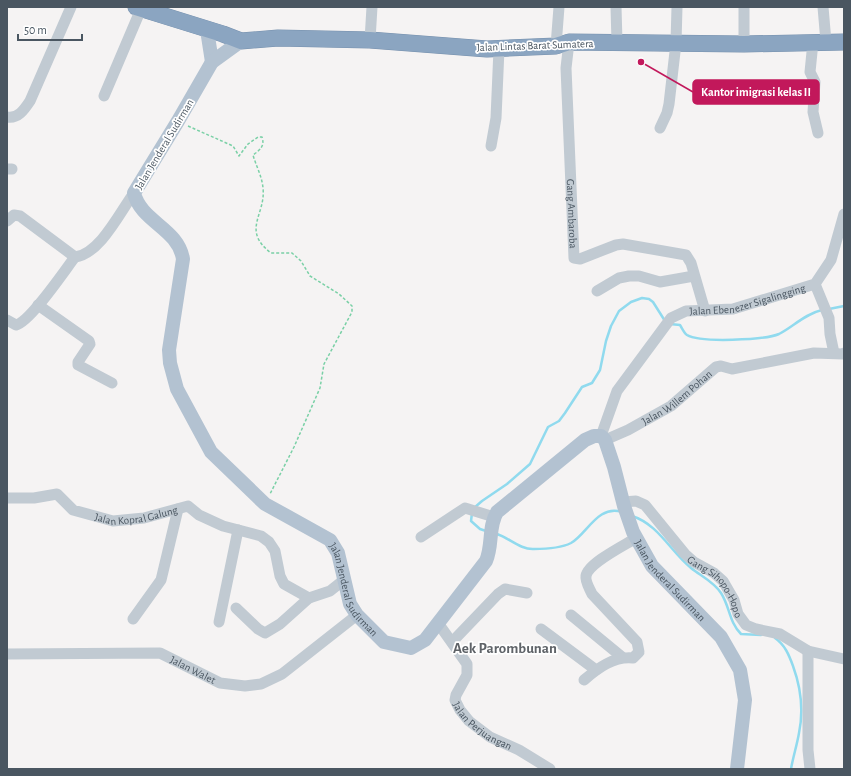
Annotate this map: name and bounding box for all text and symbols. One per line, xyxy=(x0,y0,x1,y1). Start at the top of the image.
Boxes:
scale bar xyxy=(18,16,82,42)
text: 50 m xyxy=(24,24,47,36)
street label: Jalan Lintas Barat Sumatera xyxy=(476,38,594,53)
callout: Kantor imigrasi kelas II xyxy=(693,80,819,104)
text: Kantor imigrasi kelas II xyxy=(701,86,811,98)
street label: Jalan Jenderal Sudirman xyxy=(133,97,196,191)
street label: Gang Ambaroba xyxy=(565,179,579,249)
street label: Jalan Ebenezer Sigalingging xyxy=(689,282,807,317)
street label: Jalan Willem Pohan xyxy=(640,368,714,427)
street label: Jalan Kopral Galung xyxy=(94,504,179,527)
street label: Jalan Jenderal Sudirman xyxy=(632,538,707,623)
street label: Jalan Jenderal Sudirman xyxy=(327,541,380,638)
street label: Gang Sihopo-Hopo xyxy=(685,554,744,620)
district label: Aek Parombunan xyxy=(453,641,557,656)
street label: Jalan Walet xyxy=(168,654,218,686)
street label: Jalan Perjuangan xyxy=(451,700,513,752)

